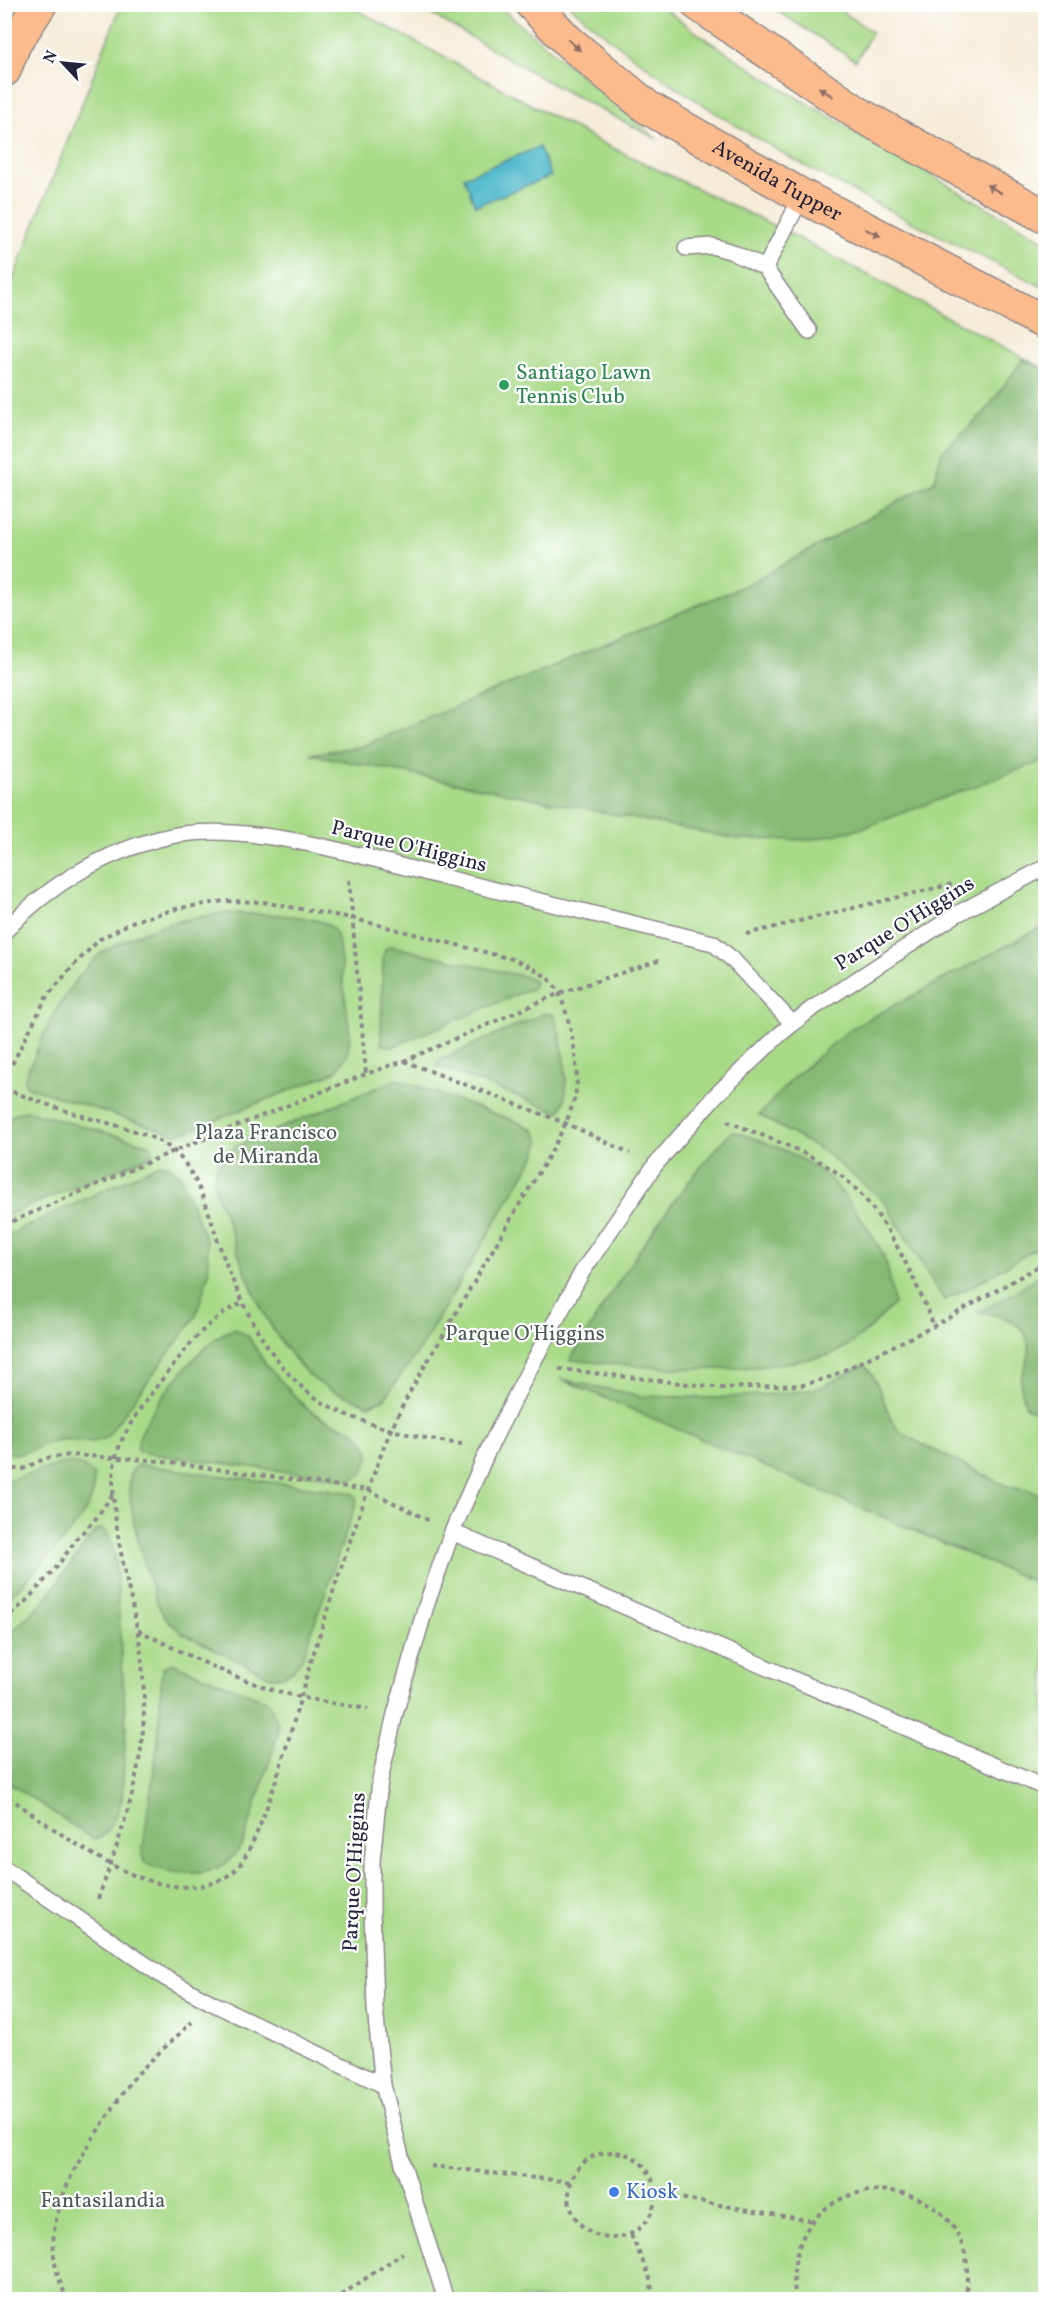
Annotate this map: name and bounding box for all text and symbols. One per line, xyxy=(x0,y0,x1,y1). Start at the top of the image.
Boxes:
north arrow xyxy=(33,33,93,93)
one-way arrow xyxy=(566,38,581,51)
text: N xyxy=(39,47,64,67)
one-way arrow xyxy=(817,86,834,97)
street label: Avenida Tupper xyxy=(706,133,847,229)
one-way arrow xyxy=(985,184,1002,194)
one-way arrow xyxy=(864,228,881,238)
place label: Santiago Lawn Tennis Club xyxy=(516,359,651,412)
marker: Santiago Lawn Tennis Club xyxy=(497,378,511,392)
street label: Parque O'Higgins xyxy=(328,814,490,880)
street label: Parque O'Higgins xyxy=(830,869,980,979)
park label: Plaza Francisco de Miranda xyxy=(195,1119,337,1172)
park label: Parque O'Higgins xyxy=(445,1320,605,1349)
street label: Parque O'Higgins xyxy=(336,1792,374,1952)
place label: Kiosk xyxy=(626,2178,679,2207)
marker: Kiosk xyxy=(607,2185,621,2199)
park label: Fantasilandia xyxy=(41,2187,165,2216)

